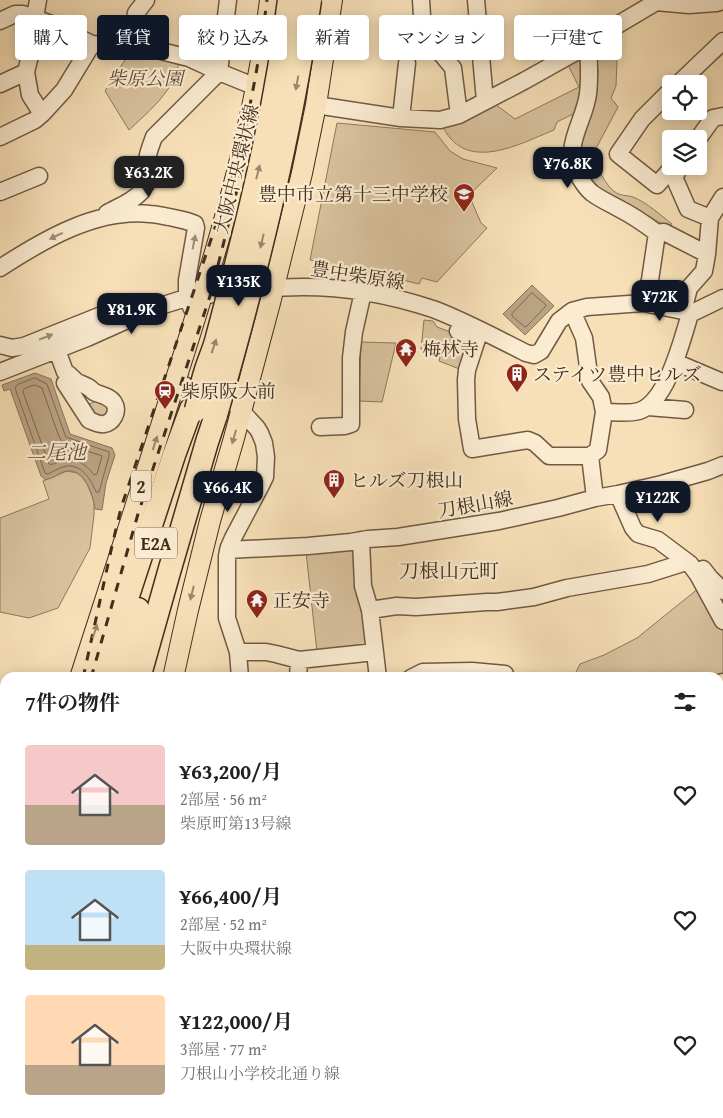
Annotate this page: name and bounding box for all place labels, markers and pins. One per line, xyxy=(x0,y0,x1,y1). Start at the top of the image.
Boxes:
pin: ¥76.8K xyxy=(527,146,609,189)
pin: ¥63.2K xyxy=(108,156,190,198)
place label: 豊中市立第十三中学校 xyxy=(258,180,448,208)
school or university icon: 豊中市立第十三中学校 xyxy=(452,182,476,213)
pin: ¥135K xyxy=(204,264,274,307)
pin: ¥72K xyxy=(630,280,690,322)
pin: ¥81.9K xyxy=(91,292,173,335)
place label: 梅林寺 xyxy=(422,335,479,363)
temple icon: 梅林寺 xyxy=(394,337,418,368)
place label: ステイツ豊中ヒルズ xyxy=(533,360,702,388)
building icon: ステイツ豊中ヒルズ xyxy=(505,362,529,393)
place label: 柴原阪大前 xyxy=(181,377,276,405)
station icon: 柴原阪大前 xyxy=(153,379,177,410)
place label: ヒルズ刀根山 xyxy=(350,466,463,494)
building icon: ヒルズ刀根山 xyxy=(322,468,346,499)
pin: ¥66.4K xyxy=(187,470,269,513)
pin: ¥122K xyxy=(623,480,693,523)
place label: 正安寺 xyxy=(273,586,330,614)
temple icon: 正安寺 xyxy=(245,588,269,619)

